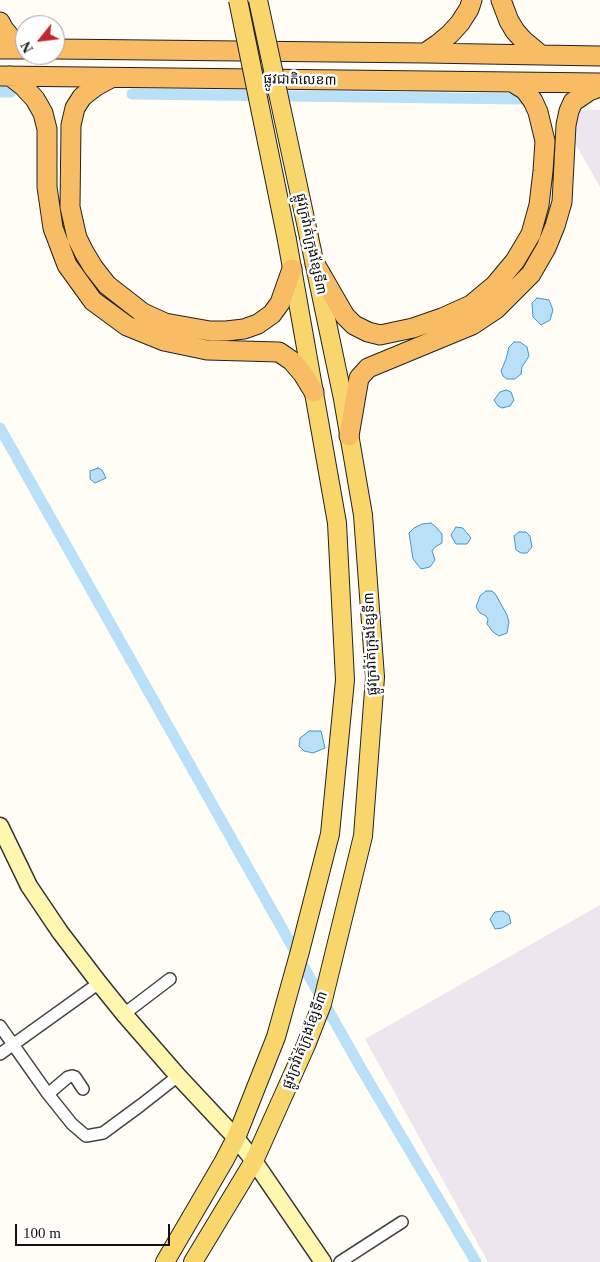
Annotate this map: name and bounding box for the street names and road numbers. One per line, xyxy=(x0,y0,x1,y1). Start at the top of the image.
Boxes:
street label: ផ្លូវជាតិលេខ៣ xyxy=(263,71,337,89)
street label: ផ្លូវក្រវ៉ាត់ក្រុងខ្សែទី៣ xyxy=(292,192,330,296)
street label: ផ្លូវក្រវ៉ាត់ក្រុងខ្សែទី៣ xyxy=(361,592,381,696)
street label: ផ្លូវក្រវ៉ាត់ក្រុងខ្សែទី៣ xyxy=(279,989,331,1091)

